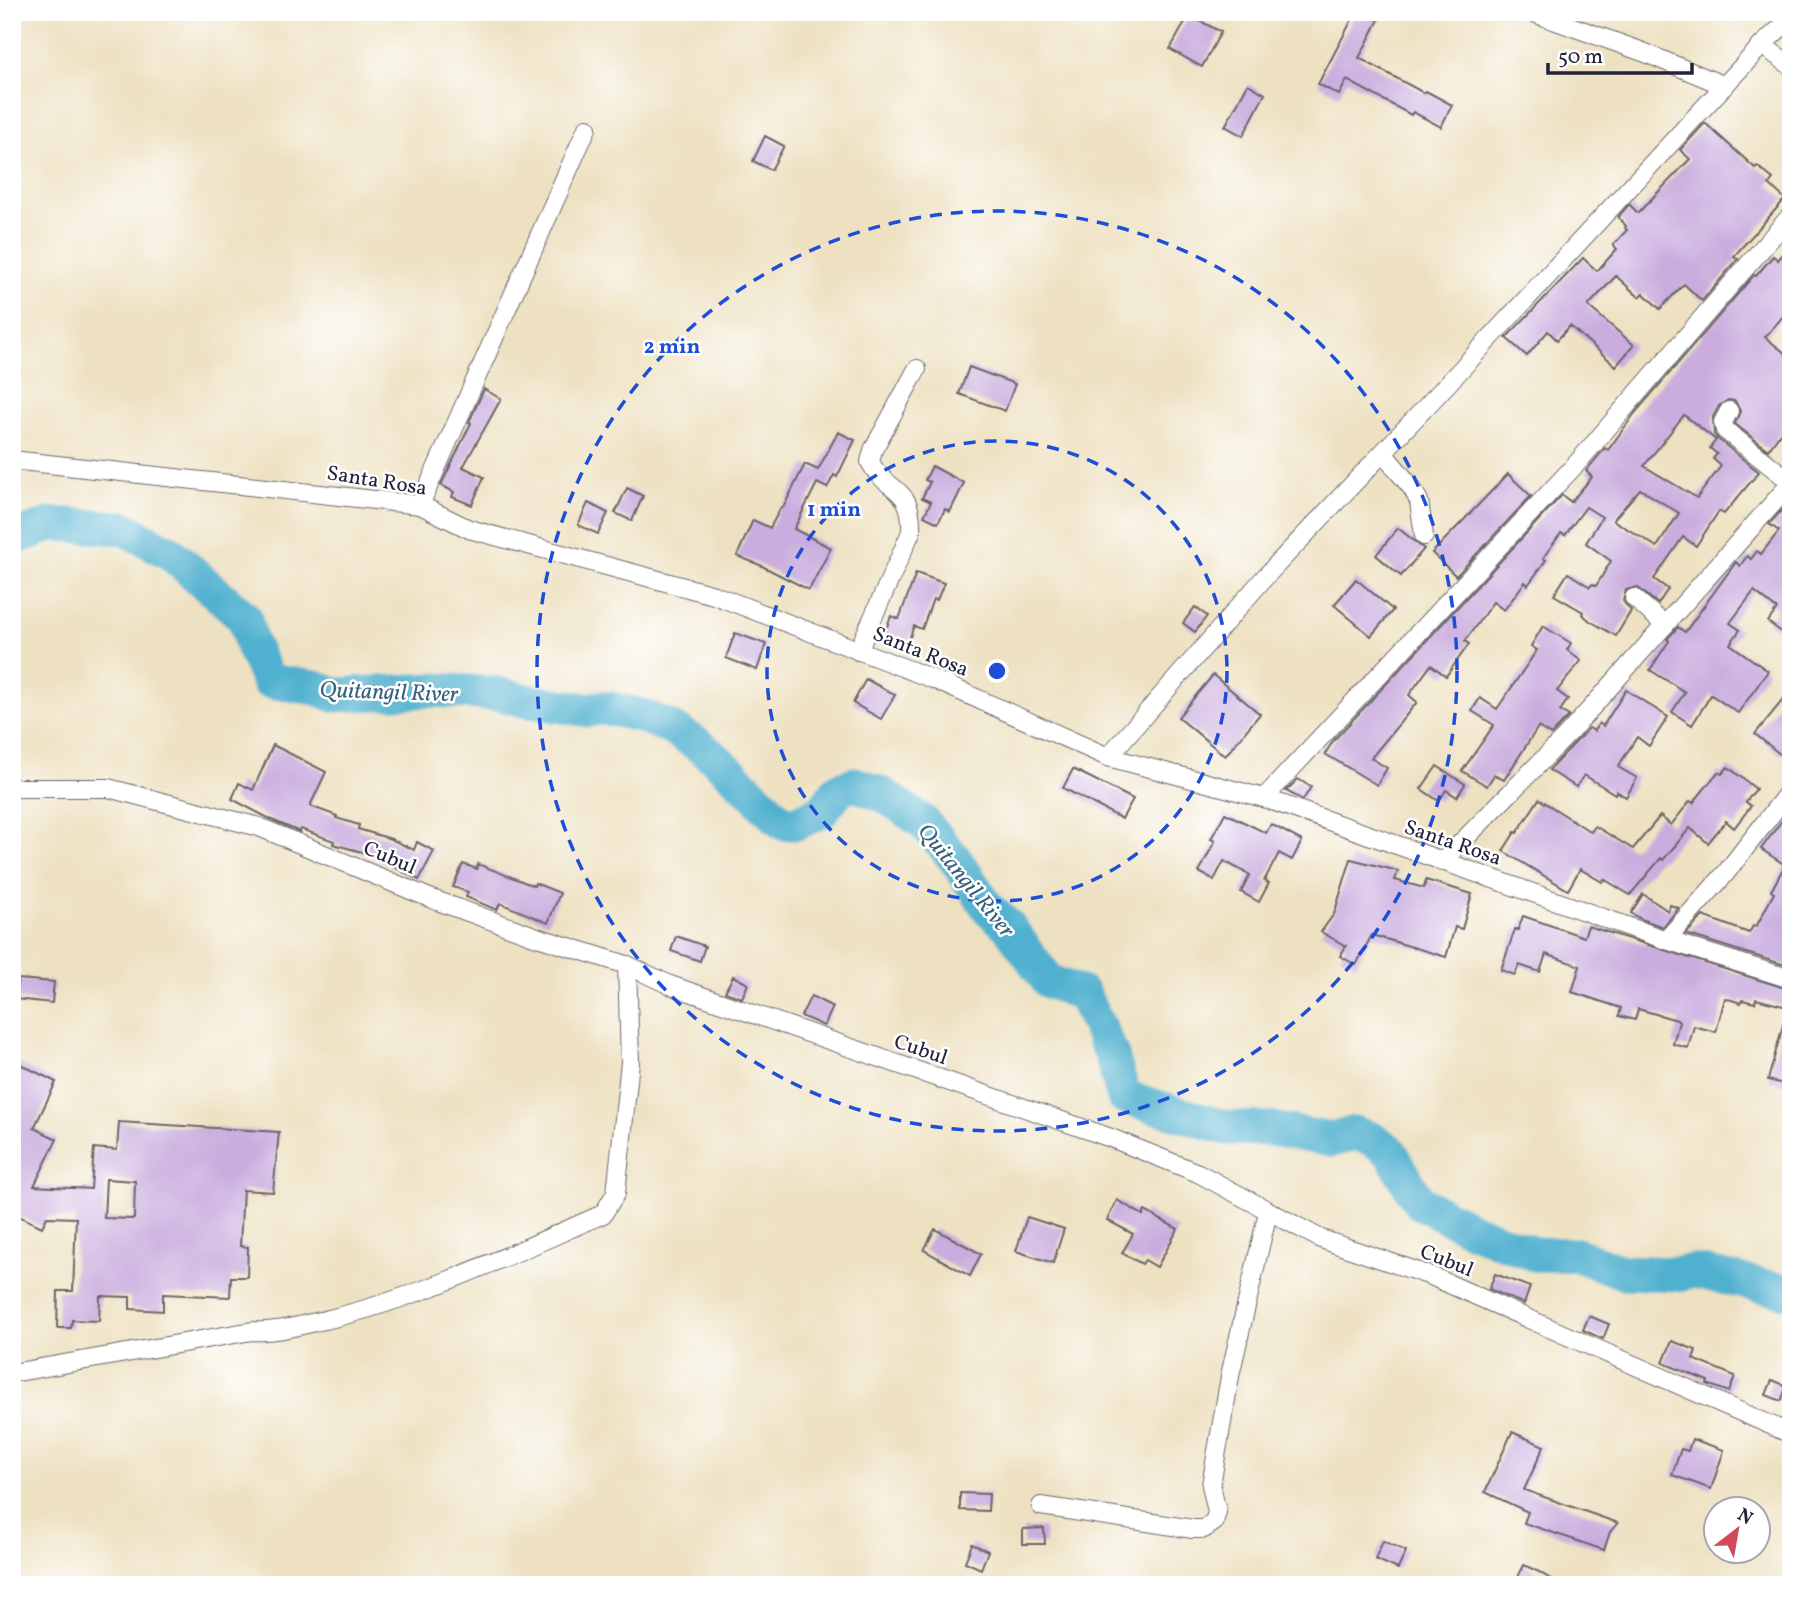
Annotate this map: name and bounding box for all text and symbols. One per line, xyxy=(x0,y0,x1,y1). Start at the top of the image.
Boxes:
scale bar xyxy=(1548,32,1691,76)
text: 50 m xyxy=(1558,43,1603,72)
text: 2 min xyxy=(644,333,700,362)
street label: Santa Rosa xyxy=(325,459,429,504)
text: 1 min xyxy=(807,496,861,525)
street label: Santa Rosa xyxy=(868,620,973,685)
centre of rings xyxy=(985,659,1009,683)
water label: Quitangil River xyxy=(319,675,459,711)
street label: Santa Rosa xyxy=(1400,813,1505,874)
water label: Quitangil River xyxy=(909,817,1022,946)
street label: Cubul xyxy=(358,834,420,883)
street label: Cubul xyxy=(890,1028,951,1073)
street label: Cubul xyxy=(1415,1238,1477,1285)
north arrow xyxy=(1702,1496,1772,1566)
text: N xyxy=(1732,1502,1758,1532)

